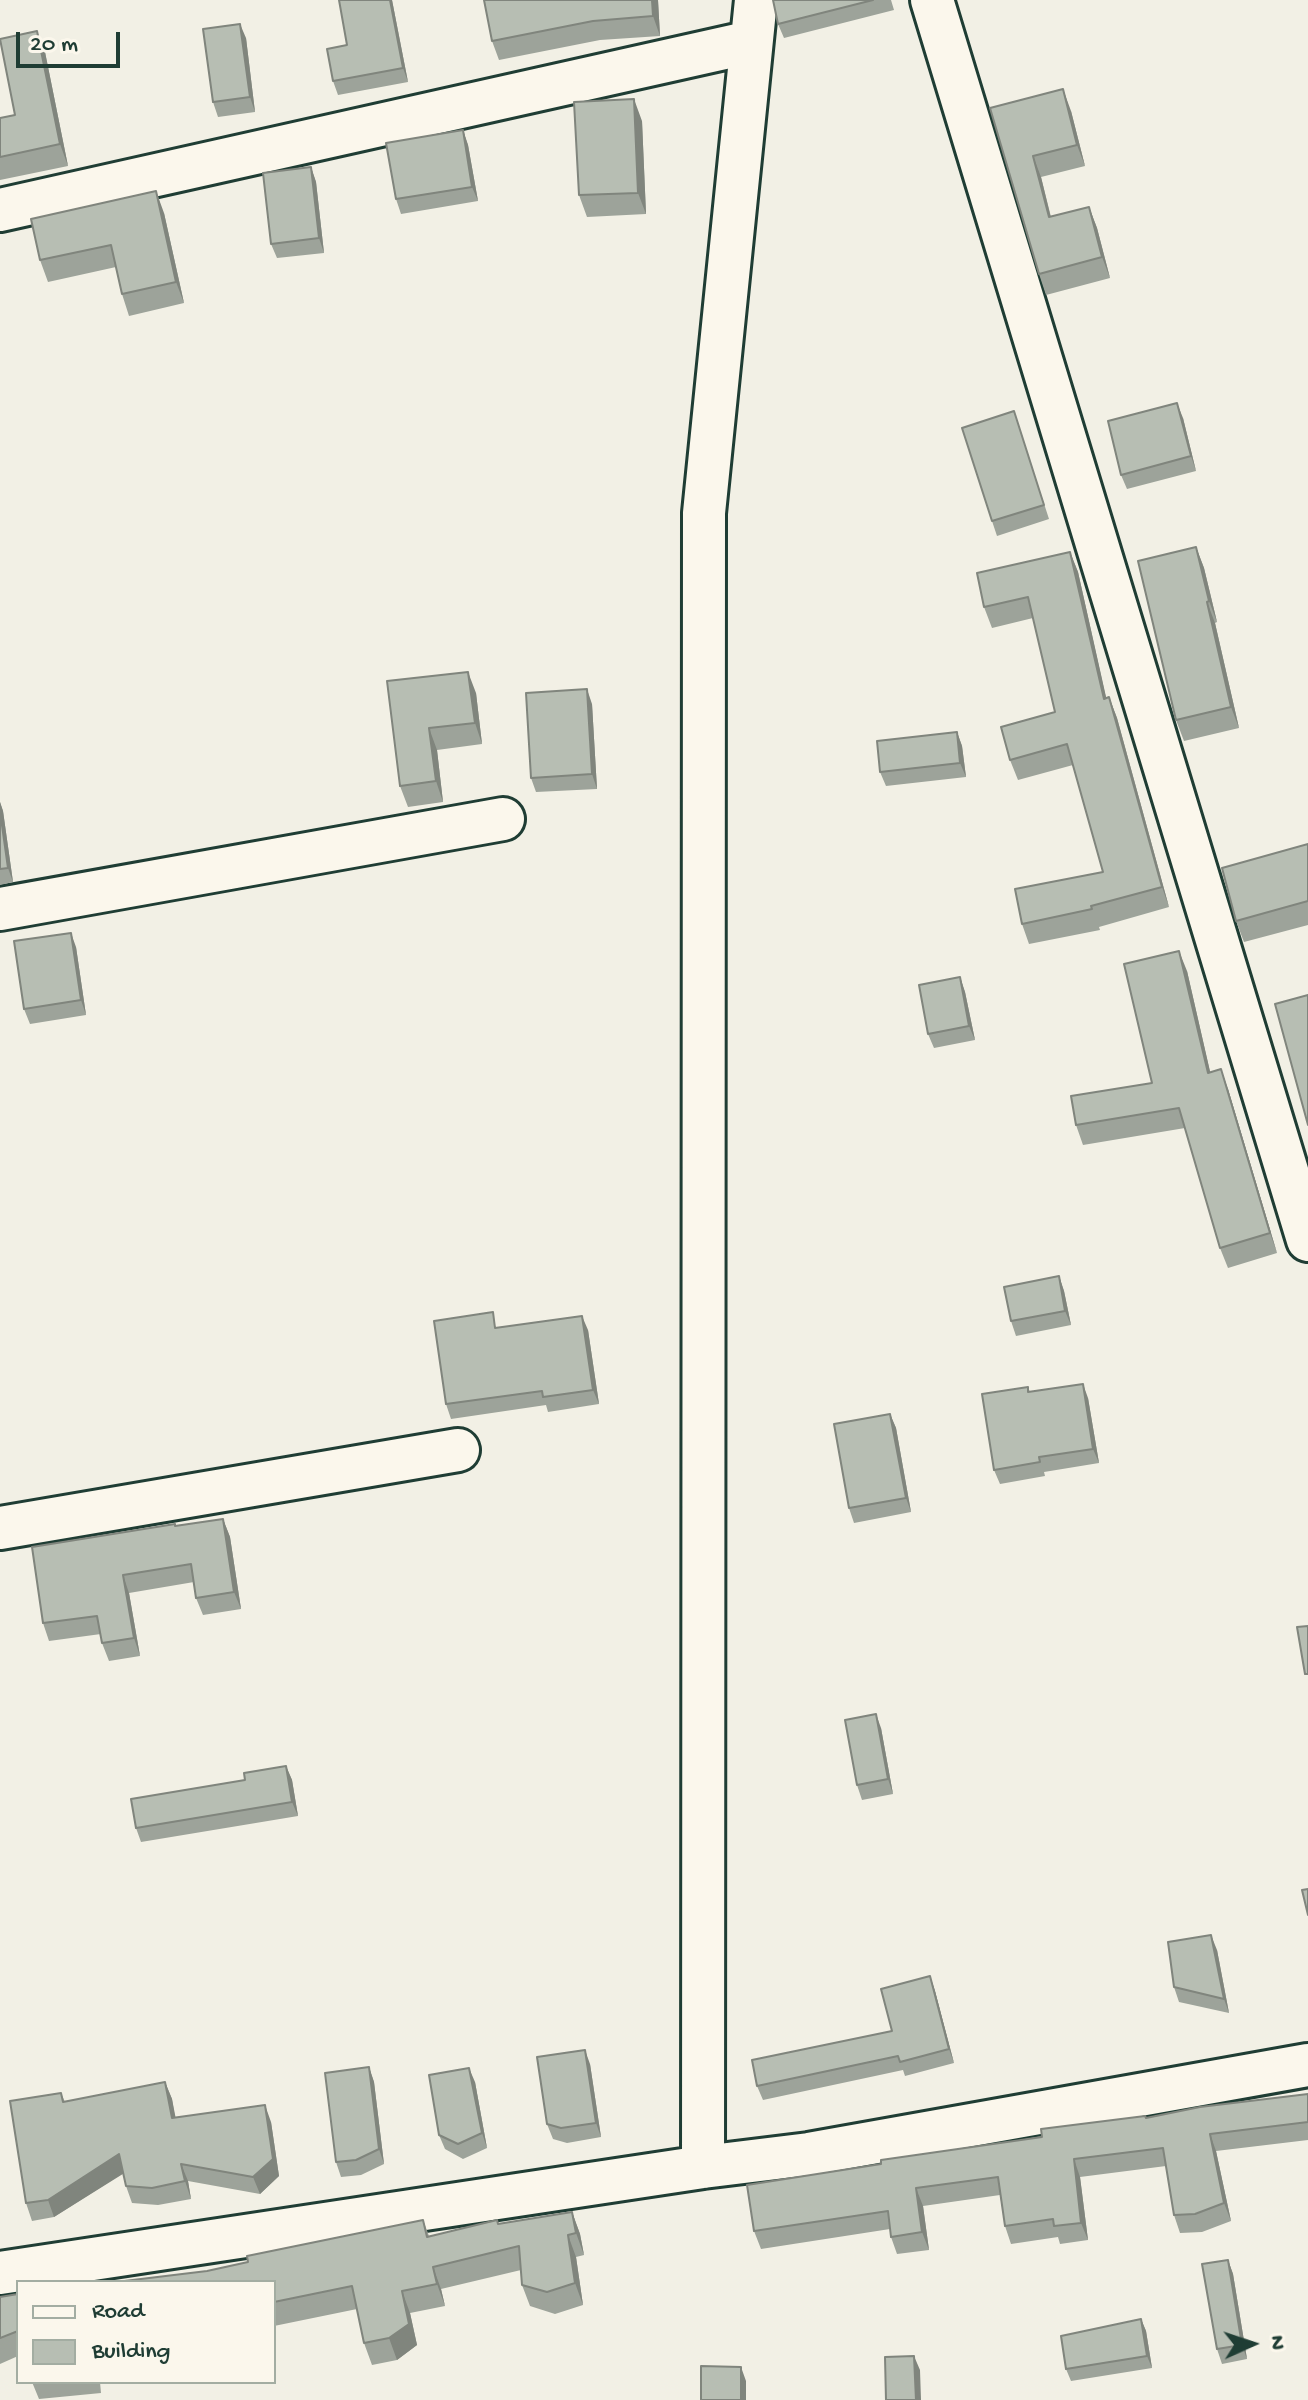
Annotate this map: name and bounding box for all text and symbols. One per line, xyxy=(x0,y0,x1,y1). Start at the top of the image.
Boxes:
scale bar xyxy=(20,16,124,66)
text: 20 m xyxy=(30,31,78,60)
legend xyxy=(16,2280,276,2384)
text: Road xyxy=(92,2298,144,2327)
north arrow xyxy=(1212,2304,1292,2384)
text: N xyxy=(1263,2335,1289,2351)
text: Building xyxy=(92,2338,170,2367)

